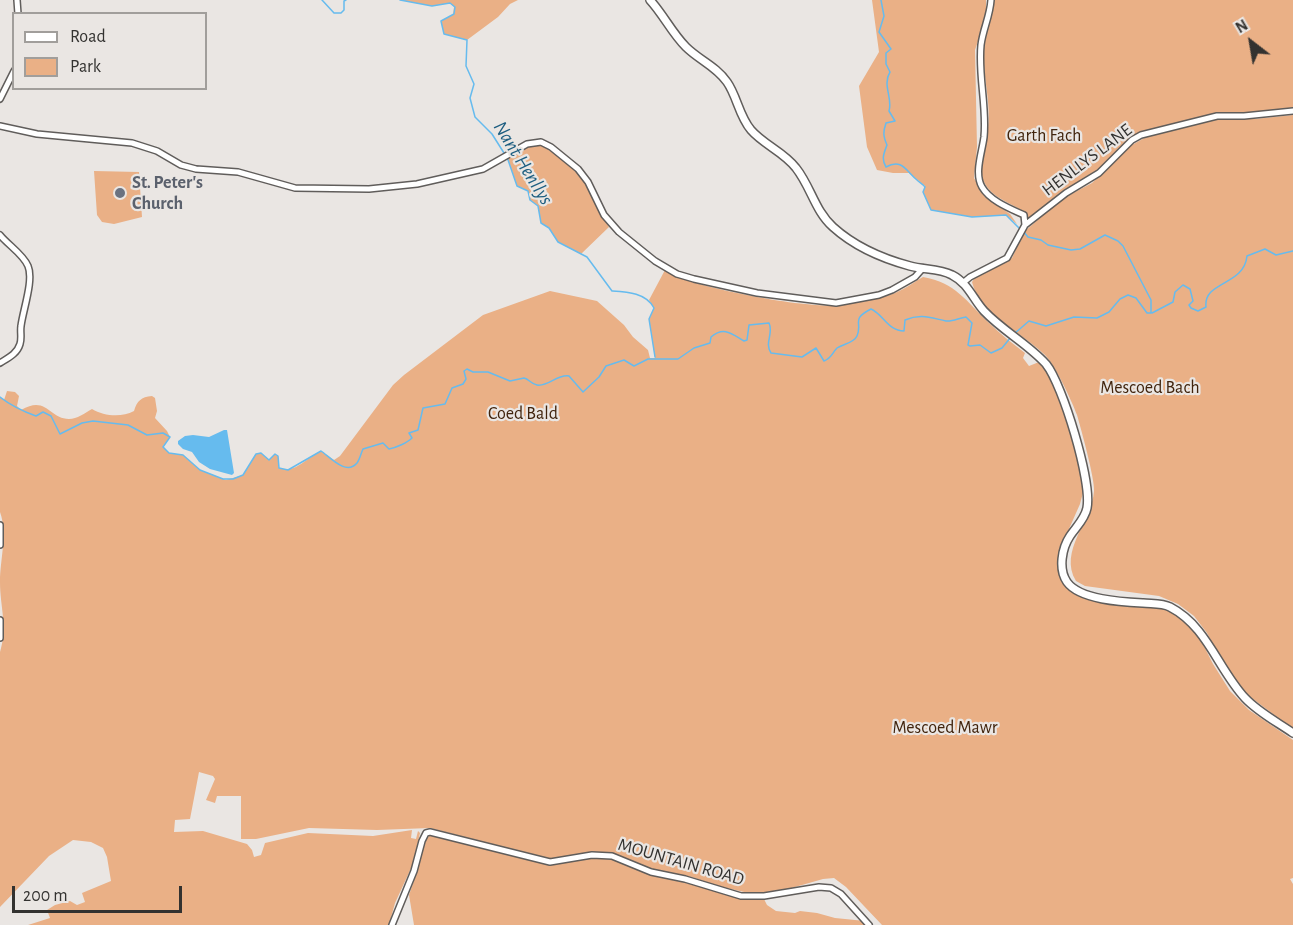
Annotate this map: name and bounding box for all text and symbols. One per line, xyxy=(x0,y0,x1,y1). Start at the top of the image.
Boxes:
legend xyxy=(12,12,207,90)
north arrow xyxy=(1221,12,1281,72)
text: N xyxy=(1233,17,1251,36)
text: Road xyxy=(70,28,106,46)
text: Park xyxy=(70,58,101,76)
water label: Nant Henllys xyxy=(488,117,558,209)
street label: HENLLYS LANE xyxy=(1038,119,1136,201)
park label: Garth Fach xyxy=(1007,125,1081,147)
place label: St. Peter's Church xyxy=(132,172,203,214)
marker: St. Peter's Church xyxy=(113,186,127,200)
park label: Mescoed Bach xyxy=(1100,377,1200,399)
park label: Coed Bald xyxy=(488,403,558,425)
park label: Mescoed Mawr xyxy=(892,717,998,739)
street label: MOUNTAIN ROAD xyxy=(615,834,747,890)
scale bar xyxy=(15,874,184,912)
text: 200 m xyxy=(23,887,68,905)

